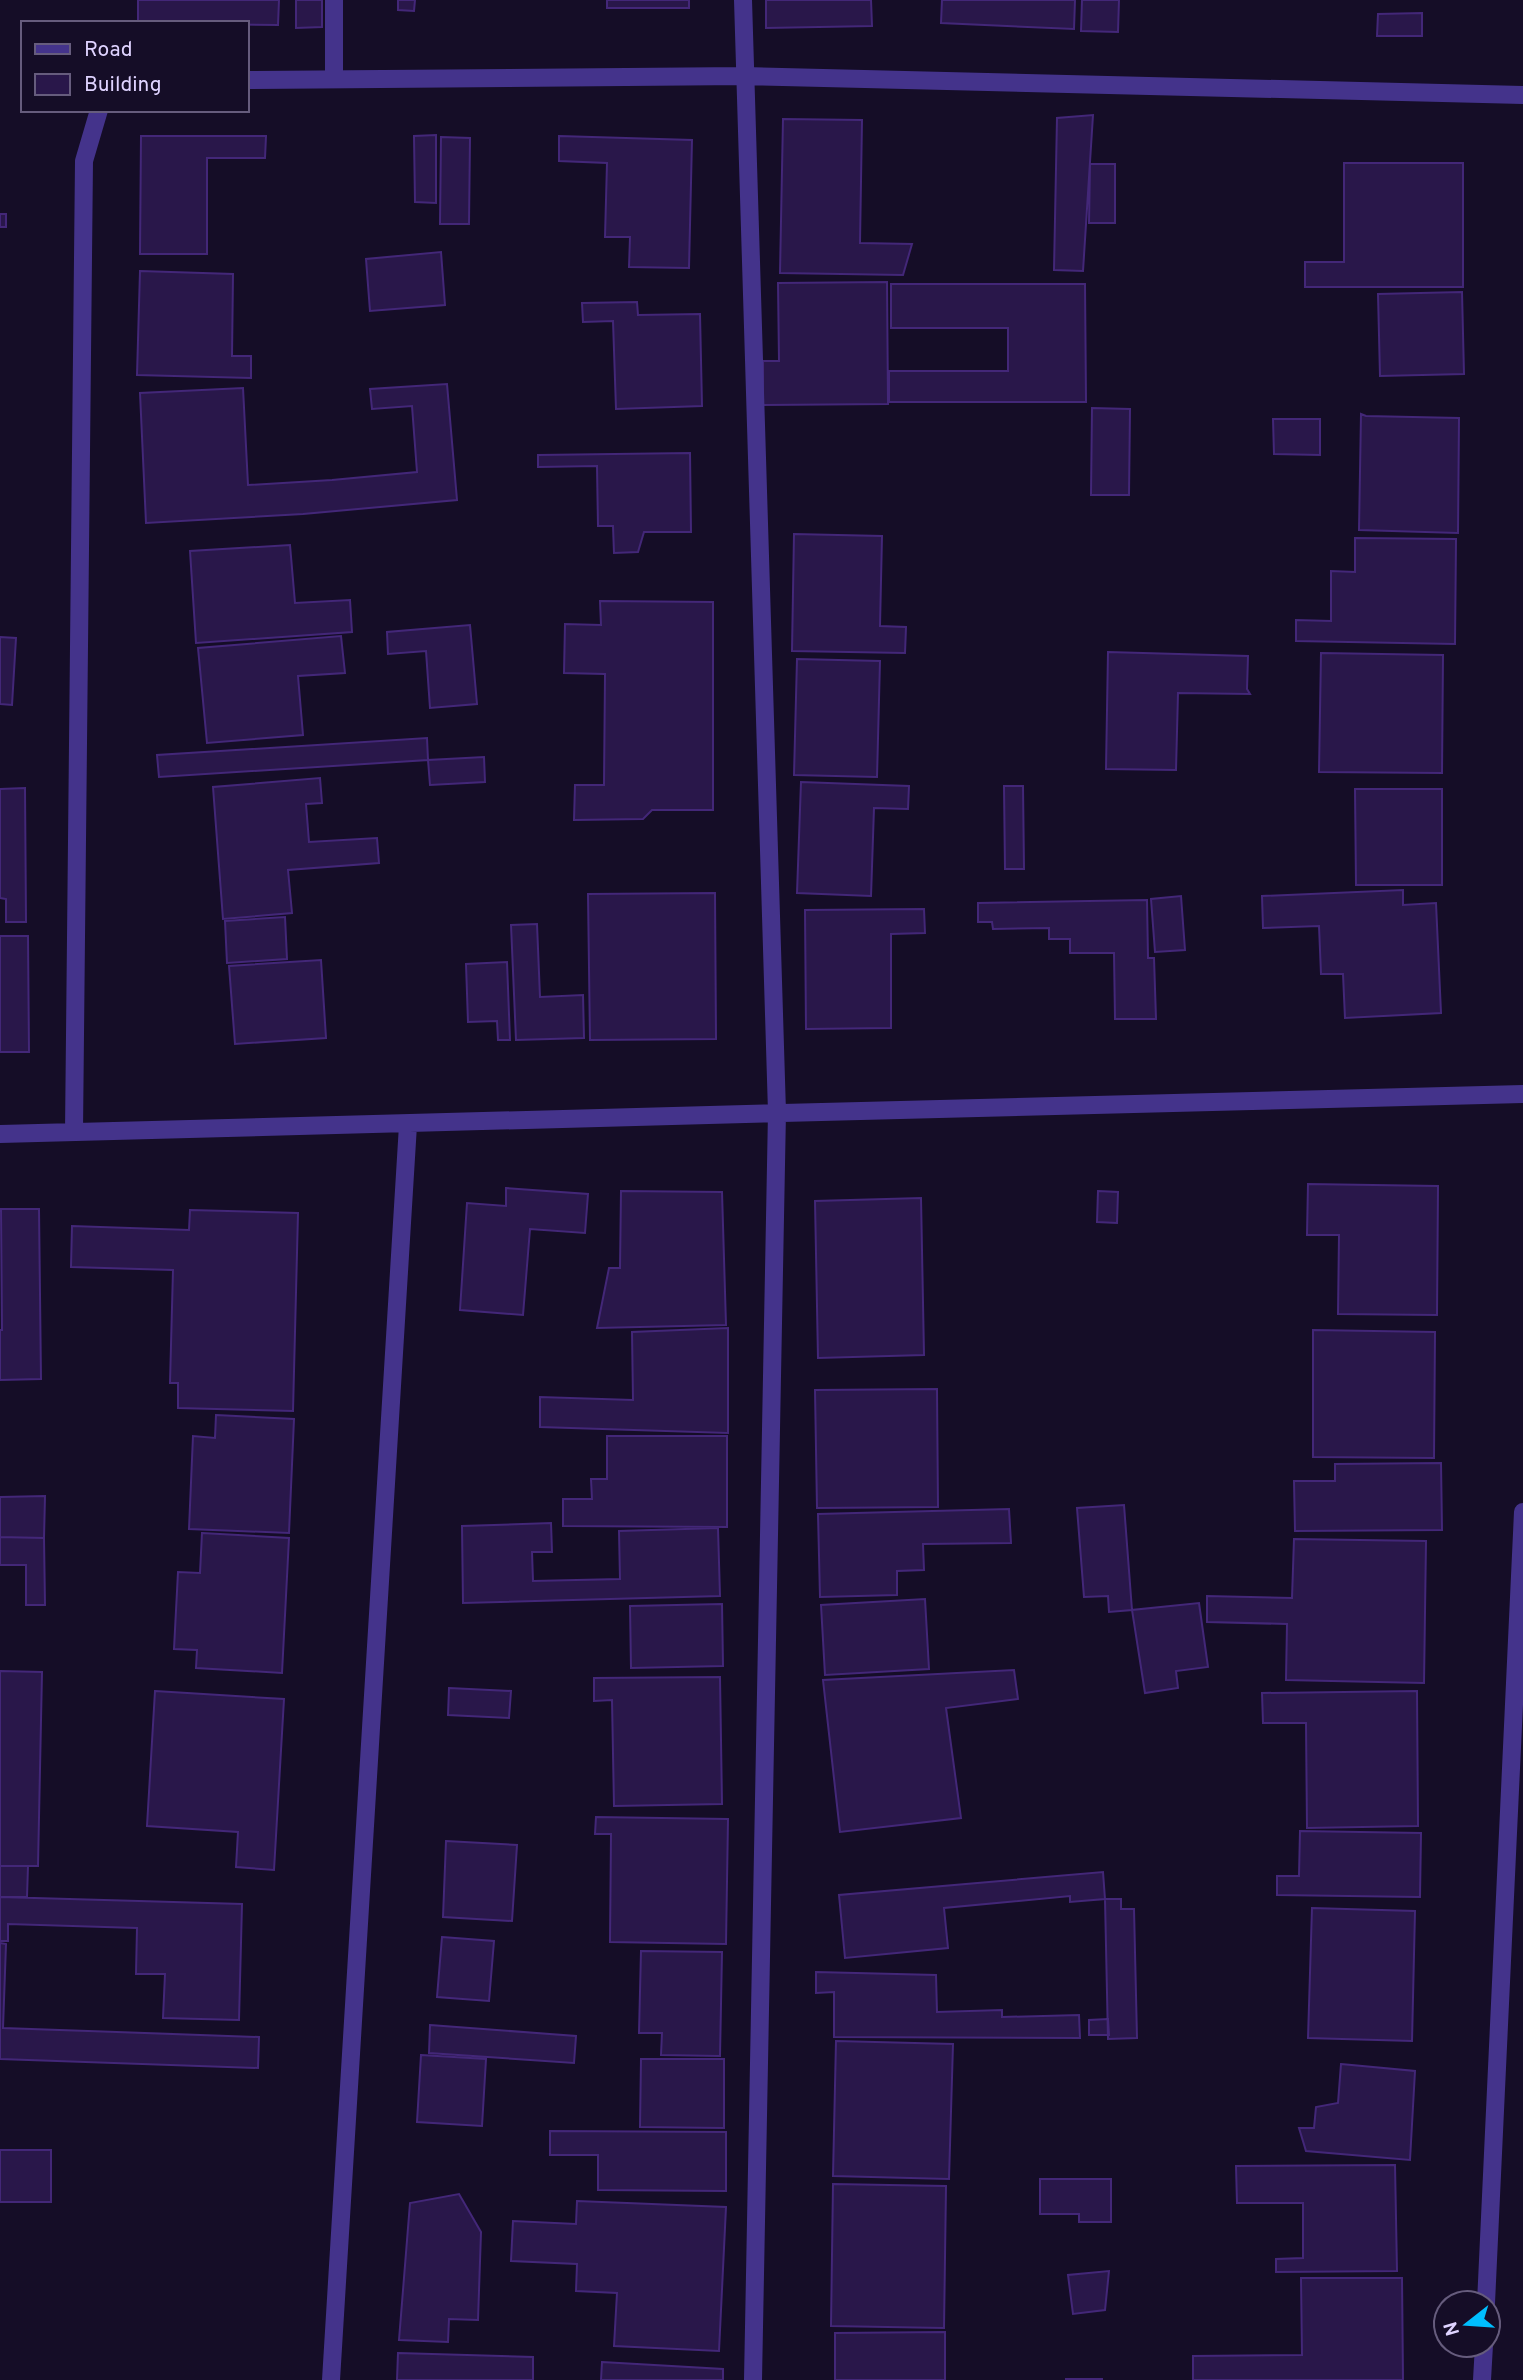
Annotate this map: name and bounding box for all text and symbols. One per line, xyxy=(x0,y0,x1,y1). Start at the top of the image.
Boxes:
legend xyxy=(21,21,248,112)
text: Road xyxy=(84,37,133,64)
text: Building xyxy=(84,72,162,99)
north arrow xyxy=(1432,2289,1502,2359)
text: N xyxy=(1439,2318,1466,2338)

